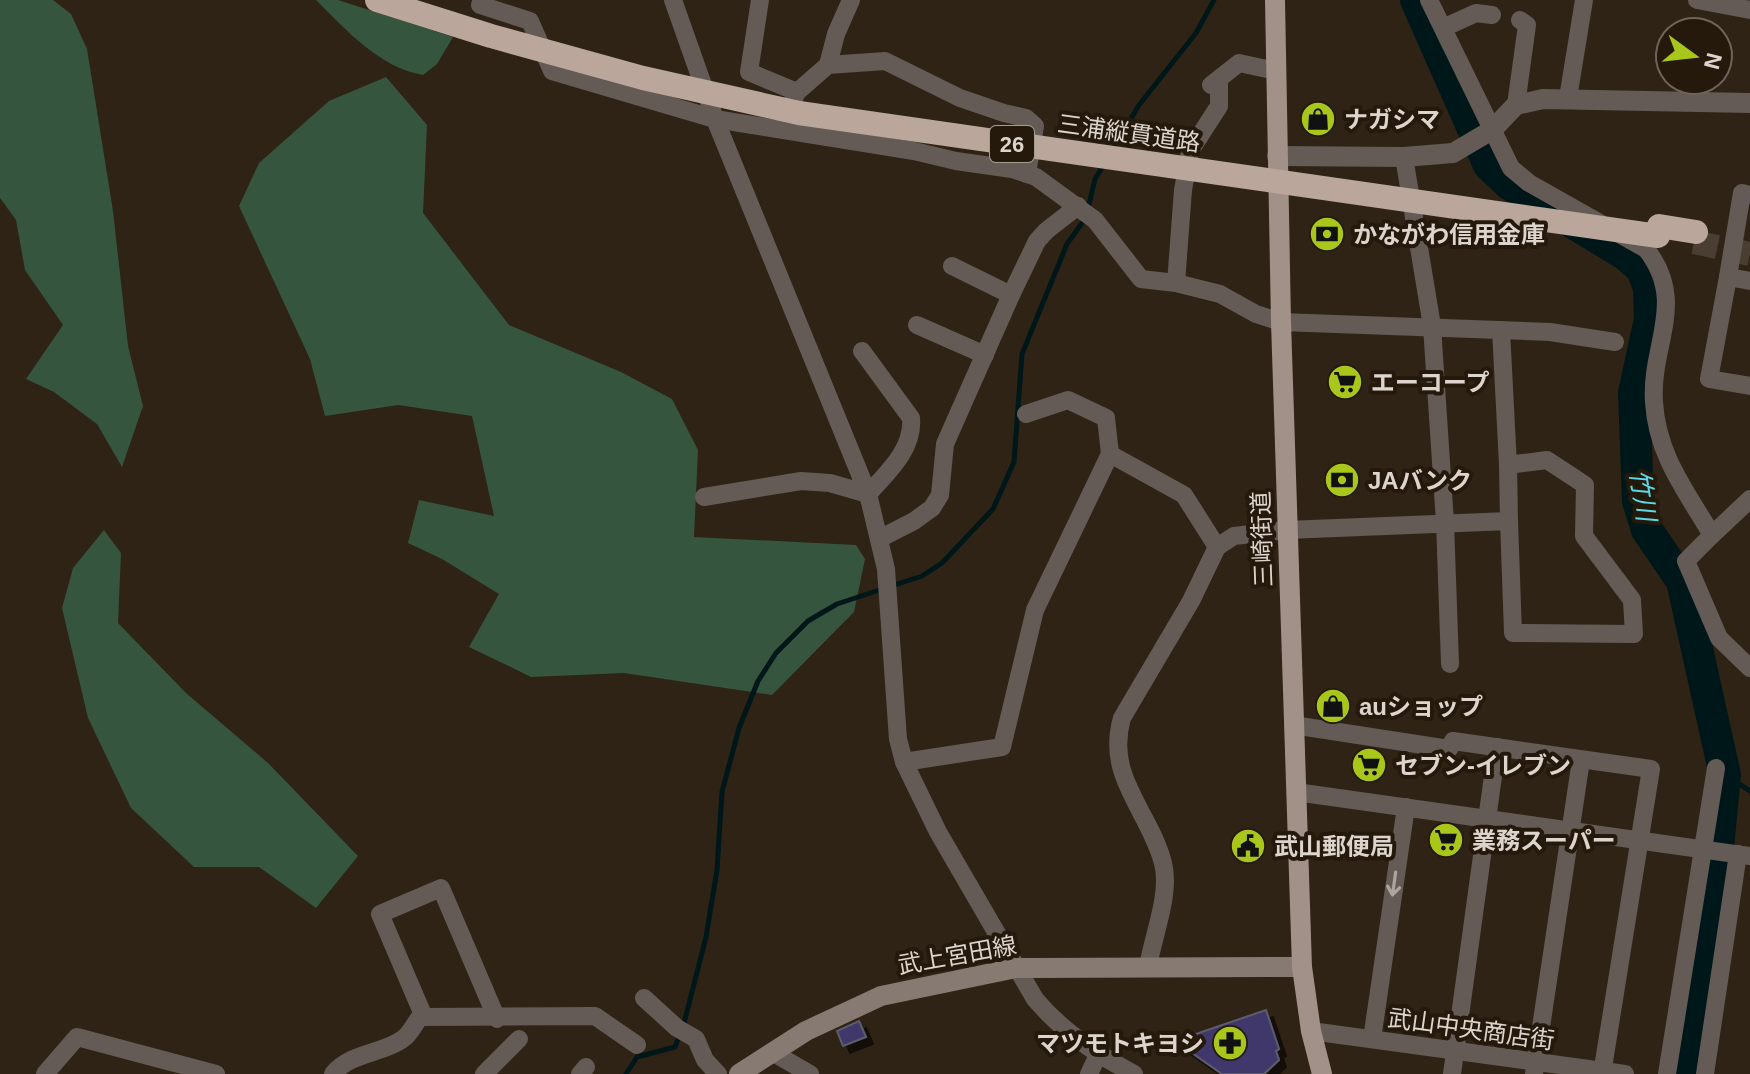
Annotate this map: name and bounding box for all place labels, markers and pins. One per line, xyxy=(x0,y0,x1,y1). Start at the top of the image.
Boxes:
shop icon: ナガシマ xyxy=(1299,100,1337,138)
place label: ナガシマ xyxy=(1344,106,1440,133)
bank icon: かながわ信用金庫 xyxy=(1308,215,1346,253)
place label: かながわ信用金庫 xyxy=(1353,221,1545,248)
supermarket icon: エーコープ xyxy=(1326,363,1364,401)
place label: エーコープ xyxy=(1371,369,1490,396)
bank icon: JAバンク xyxy=(1323,461,1361,499)
place label: JAバンク xyxy=(1368,467,1472,494)
shop icon: auショップ xyxy=(1314,687,1352,725)
place label: auショップ xyxy=(1359,693,1483,720)
supermarket icon: セブン-イレブン xyxy=(1350,746,1388,784)
place label: セブン-イレブン xyxy=(1395,752,1571,779)
supermarket icon: 業務スーパー xyxy=(1427,821,1465,859)
public building icon: 武山郵便局 xyxy=(1229,827,1267,865)
place label: 業務スーパー xyxy=(1472,827,1616,854)
place label: 武山郵便局 xyxy=(1274,833,1394,860)
pharmacy icon: マツモトキヨシ xyxy=(1211,1024,1249,1062)
place label: マツモトキヨシ xyxy=(1036,1030,1204,1057)

